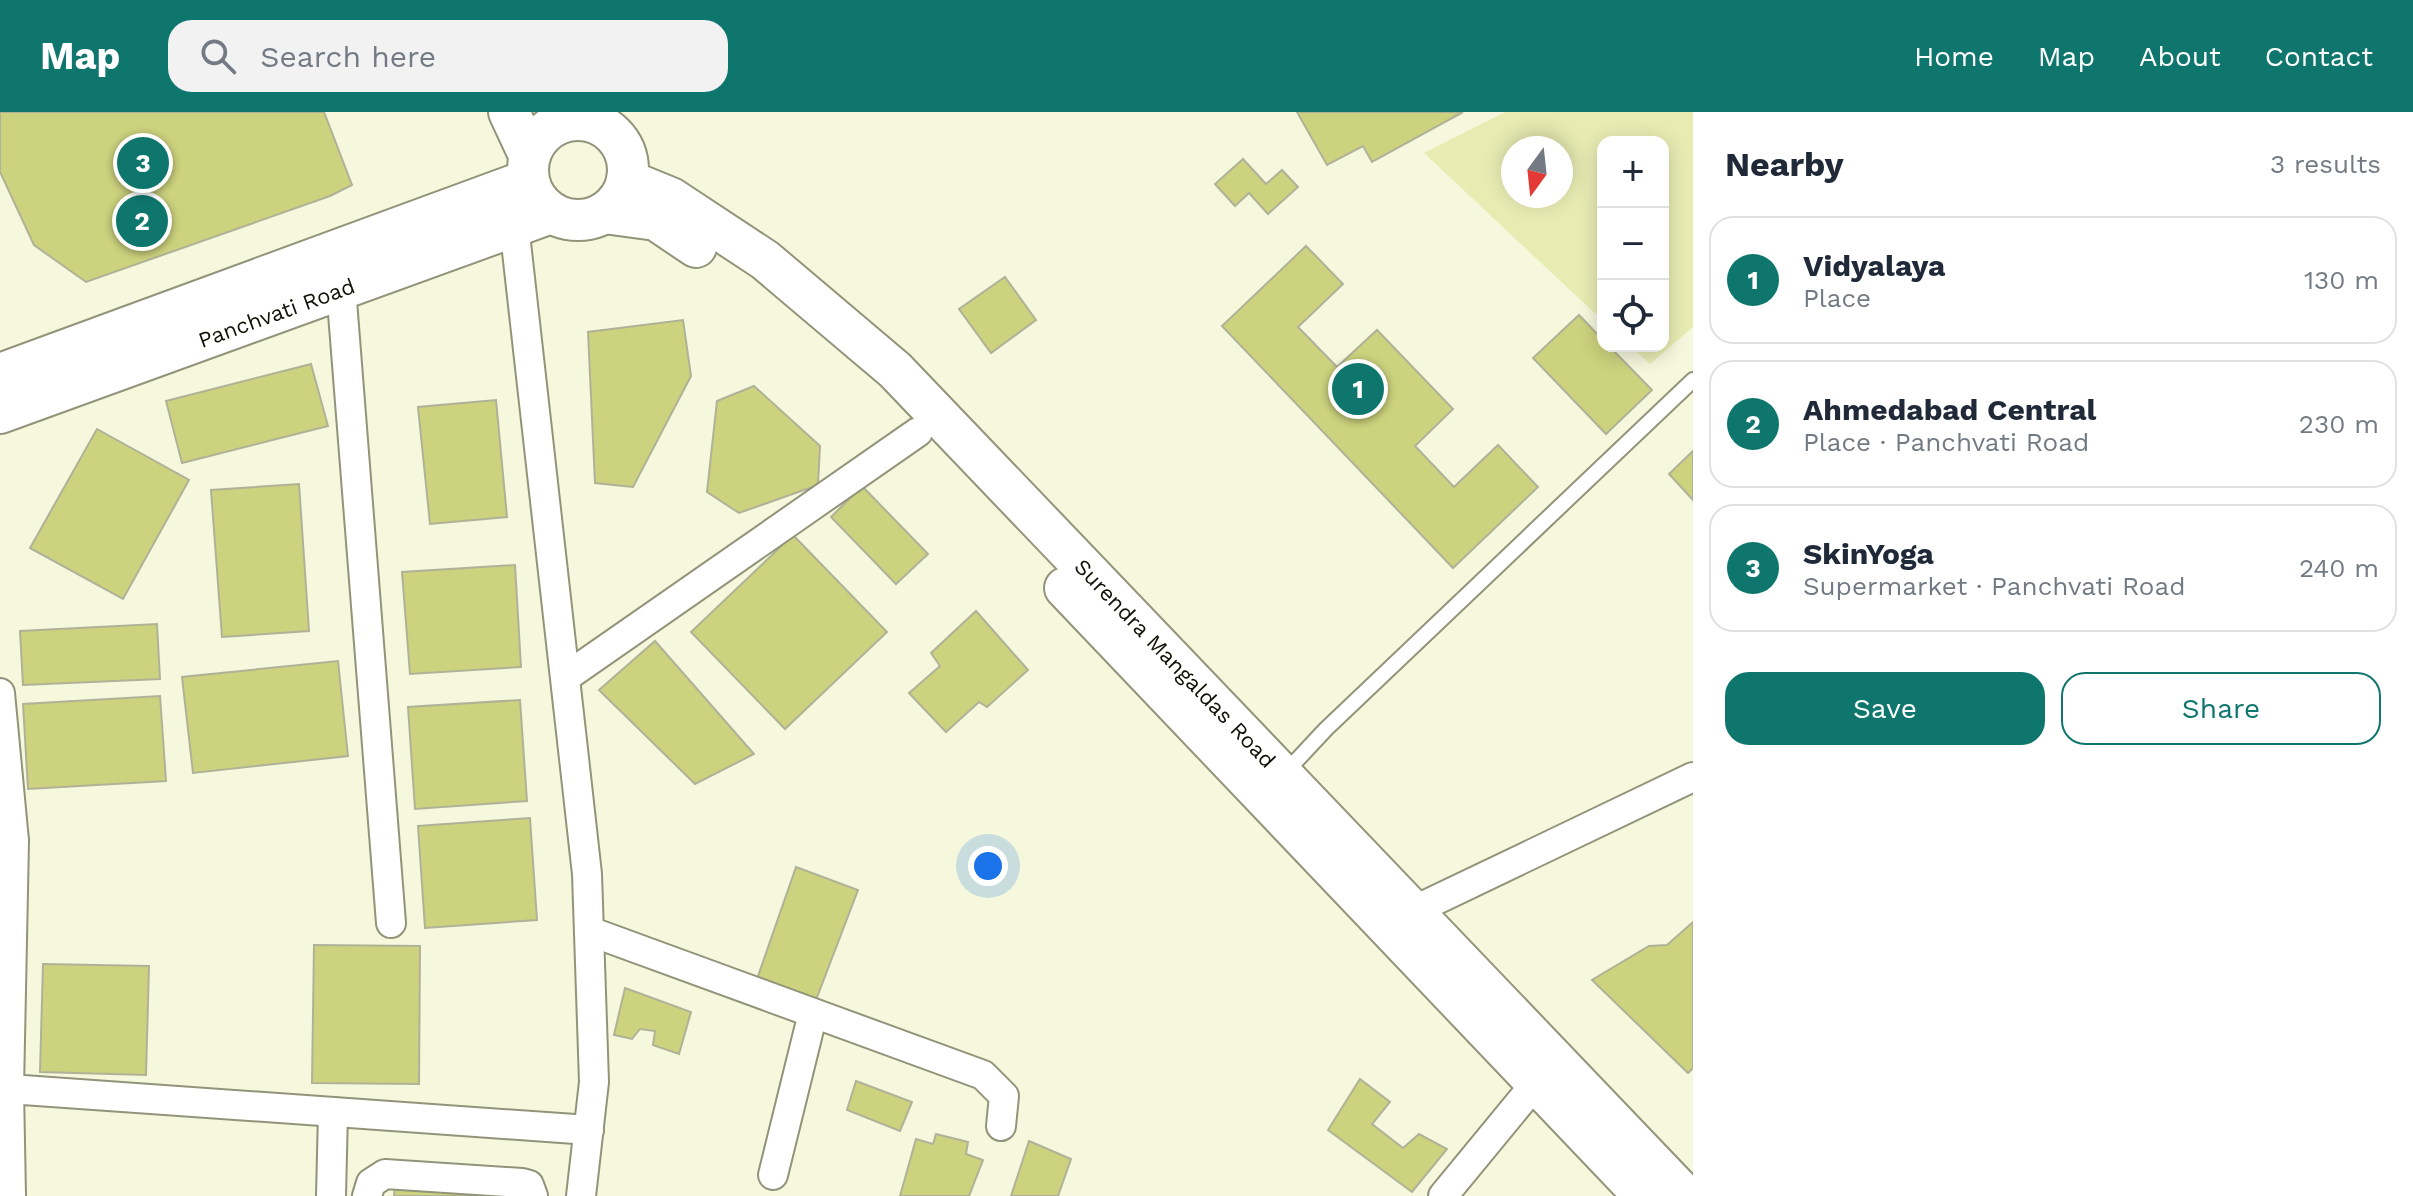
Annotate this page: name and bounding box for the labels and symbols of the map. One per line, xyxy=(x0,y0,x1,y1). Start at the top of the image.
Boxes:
pin: 3 xyxy=(117,133,169,193)
north arrow xyxy=(1501,136,1573,208)
pin: 2 xyxy=(116,191,168,251)
street label: Panchvati Road xyxy=(195,273,358,353)
pin: 1 xyxy=(1332,359,1384,419)
street label: Surendra Mangaldas Road xyxy=(1069,554,1280,773)
your location xyxy=(968,846,1008,886)

